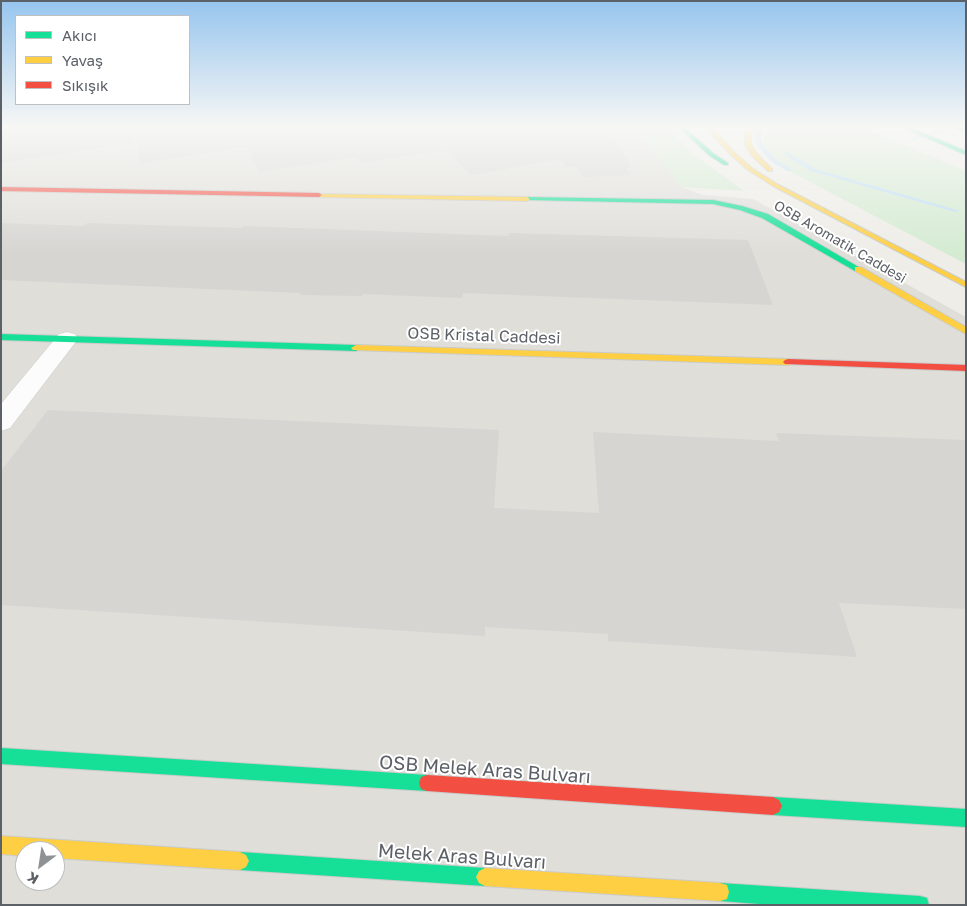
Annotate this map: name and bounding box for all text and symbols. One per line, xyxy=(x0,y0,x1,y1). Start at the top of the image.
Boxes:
legend xyxy=(15,15,190,105)
text: Akıcı xyxy=(62,26,97,44)
text: Yavaş xyxy=(62,51,103,69)
text: Sıkışık xyxy=(62,76,109,94)
street label: OSB Aromatik Caddesi xyxy=(771,197,909,287)
street label: OSB Kristal Caddesi xyxy=(407,324,561,348)
street label: OSB Melek Aras Bulvarı xyxy=(378,751,592,789)
street label: Melek Aras Bulvarı xyxy=(377,840,547,874)
north arrow xyxy=(15,841,65,891)
text: K xyxy=(24,869,41,888)

